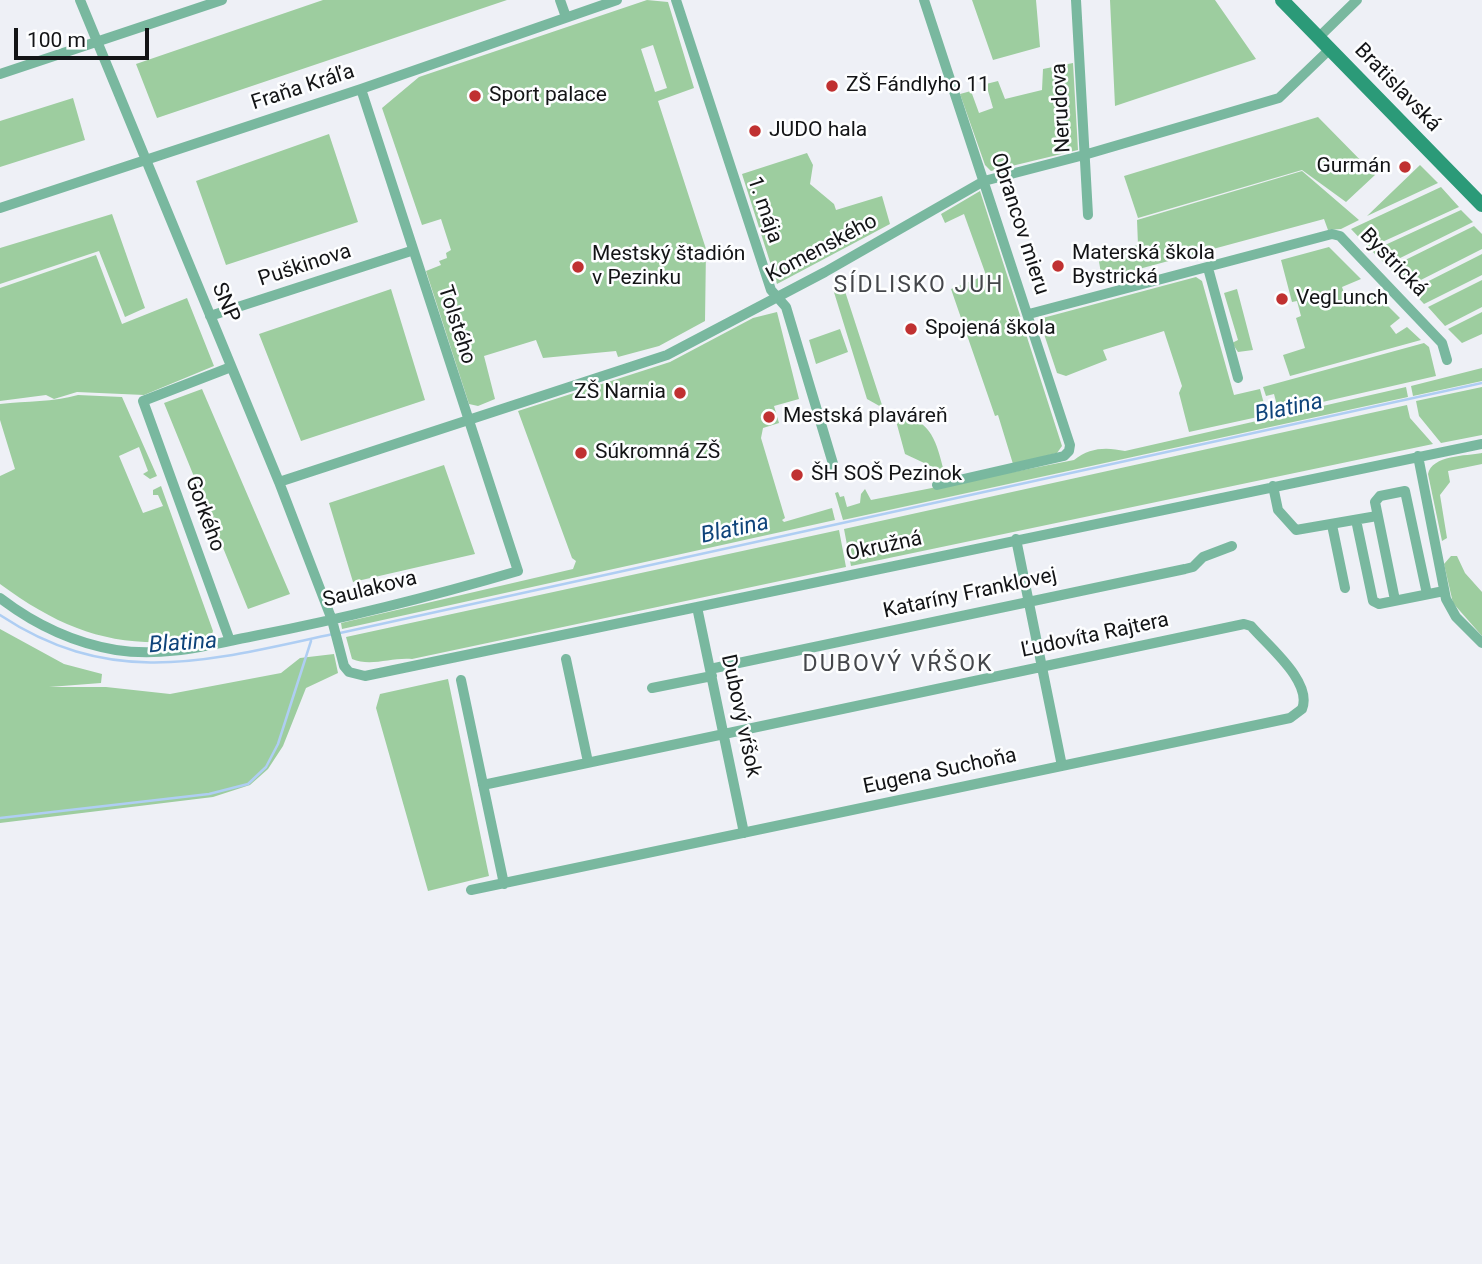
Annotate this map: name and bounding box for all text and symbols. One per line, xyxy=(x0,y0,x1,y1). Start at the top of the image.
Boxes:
scale bar xyxy=(18,14,152,58)
text: 100 m xyxy=(27,28,86,52)
street label: Bratislavská xyxy=(1349,38,1445,138)
street label: Fraňa Kráľa xyxy=(248,59,358,117)
street label: Nerudova xyxy=(1047,62,1077,154)
place label: ZŠ Fándlyho 11 xyxy=(846,73,990,99)
marker: ZŠ Fándlyho 11 xyxy=(824,78,840,94)
place label: Sport palace xyxy=(489,83,607,109)
marker: Sport palace xyxy=(467,88,483,104)
place label: JUDO hala xyxy=(769,118,867,144)
marker: JUDO hala xyxy=(747,123,763,139)
street label: Obrancov mieru xyxy=(984,150,1054,298)
place label: Gurmán xyxy=(1317,154,1391,180)
marker: Gurmán xyxy=(1397,159,1413,175)
street label: 1. mája xyxy=(741,173,787,247)
street label: Komenského xyxy=(762,209,882,289)
street label: Bystrická xyxy=(1354,223,1432,303)
street label: Puškinova xyxy=(255,239,355,293)
place label: Materská škola Bystrická xyxy=(1072,241,1215,291)
place label: Mestský štadión v Pezinku xyxy=(592,242,745,292)
marker: Materská škola Bystrická xyxy=(1050,258,1066,274)
marker: Mestský štadión v Pezinku xyxy=(570,259,586,275)
district label: SÍDLISKO JUH xyxy=(835,272,1003,300)
street label: SNP xyxy=(205,279,245,327)
street label: Tolstého xyxy=(432,283,480,367)
place label: VegLunch xyxy=(1296,286,1388,312)
marker: VegLunch xyxy=(1274,291,1290,307)
place label: Spojená škola xyxy=(925,316,1056,342)
marker: Spojená škola xyxy=(903,321,919,337)
place label: ZŠ Narnia xyxy=(574,380,666,406)
marker: ZŠ Narnia xyxy=(672,385,688,401)
water label: Blatina xyxy=(1253,388,1325,430)
place label: Mestská plaváreň xyxy=(783,404,948,430)
marker: Mestská plaváreň xyxy=(761,409,777,425)
place label: Súkromná ZŠ xyxy=(595,440,720,466)
marker: Súkromná ZŠ xyxy=(573,445,589,461)
place label: ŠH SOŠ Pezinok xyxy=(811,462,962,488)
marker: ŠH SOŠ Pezinok xyxy=(789,467,805,483)
street label: Gorkého xyxy=(179,473,229,555)
water label: Blatina xyxy=(699,509,771,551)
street label: Okružná xyxy=(844,527,924,567)
street label: Kataríny Franklovej xyxy=(881,563,1059,625)
street label: Saulakova xyxy=(320,566,420,614)
street label: Ľudovíta Rajtera xyxy=(1019,608,1171,664)
water label: Blatina xyxy=(148,628,218,660)
district label: DUBOVÝ VŔŠOK xyxy=(804,651,992,679)
street label: Dubový vŕšok xyxy=(715,652,765,780)
street label: Eugena Suchoňa xyxy=(861,743,1019,801)

